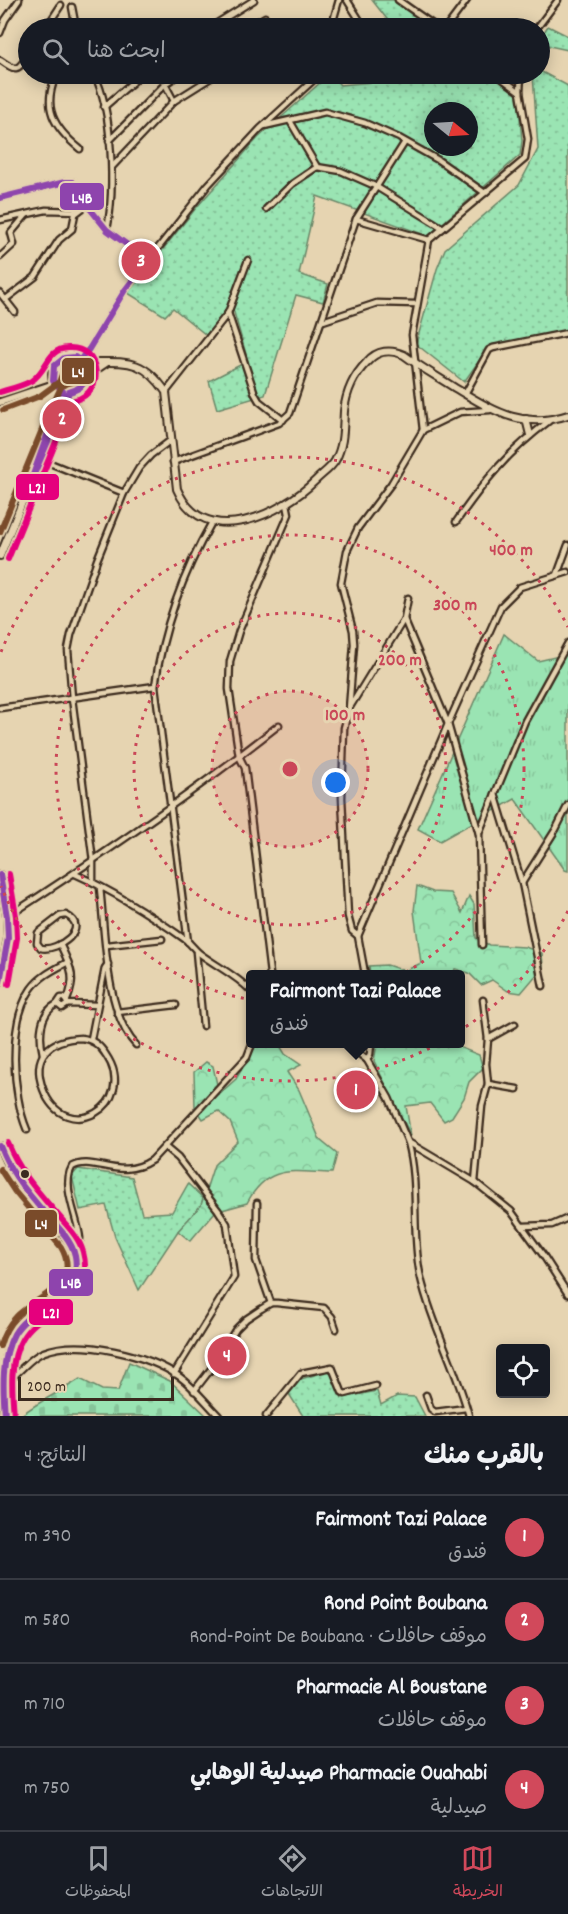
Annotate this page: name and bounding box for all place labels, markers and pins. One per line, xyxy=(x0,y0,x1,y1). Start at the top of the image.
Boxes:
pin: 3 xyxy=(122,238,160,284)
pin: 2 xyxy=(42,396,82,442)
centre of rings xyxy=(280,759,300,779)
pin: 1 xyxy=(336,1068,376,1112)
unlabelled marker xyxy=(19,1168,31,1180)
pin: 4 xyxy=(208,1334,246,1378)

